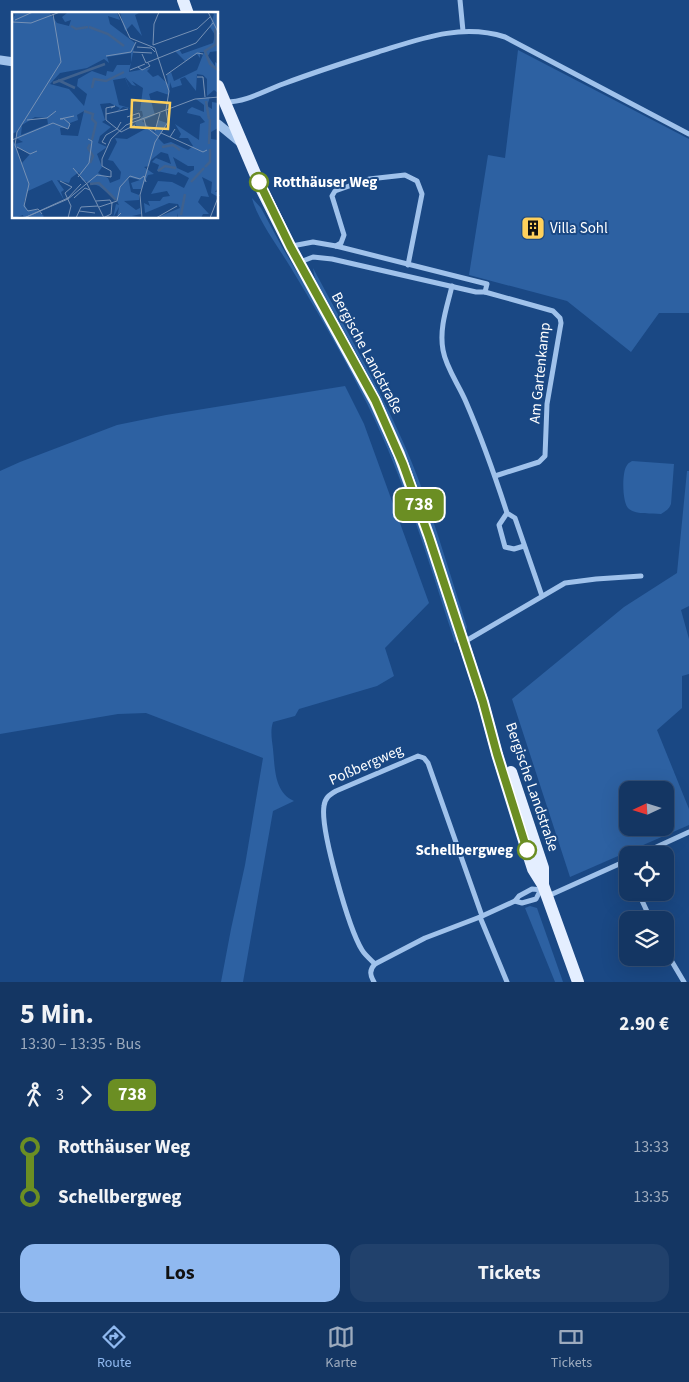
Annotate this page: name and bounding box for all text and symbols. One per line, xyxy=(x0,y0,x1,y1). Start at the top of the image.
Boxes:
inset map xyxy=(12,12,219,219)
marker: Rotthäuser Weg xyxy=(249,172,269,192)
place label: Rotthäuser Weg xyxy=(273,172,377,193)
building icon: Villa Sohl xyxy=(520,215,546,241)
place label: Villa Sohl xyxy=(550,218,608,239)
street label: Bergische Landstraße xyxy=(326,288,408,418)
street label: Am Gartenkamp xyxy=(524,321,556,425)
line badge: 738 xyxy=(390,489,448,521)
text: 738 xyxy=(405,492,433,517)
street label: Bergische Landstraße xyxy=(500,720,564,854)
street label: Poßbergweg xyxy=(326,739,407,791)
north arrow xyxy=(619,781,674,836)
map controls xyxy=(619,781,674,966)
place label: Schellbergweg xyxy=(416,840,513,861)
marker: Schellbergweg xyxy=(517,840,537,860)
button: locate xyxy=(619,846,674,901)
button: layers xyxy=(619,911,674,966)
text: 5 Min. xyxy=(20,994,94,1034)
text: 2.90 € xyxy=(619,1011,669,1038)
text: 13:30 – 13:35 · Bus xyxy=(20,1033,141,1055)
icon: walk xyxy=(20,1081,48,1109)
icon: forward xyxy=(72,1081,100,1109)
text: 738 xyxy=(118,1082,146,1107)
text: 3 xyxy=(56,1084,64,1106)
text: Rotthäuser Weg xyxy=(58,1134,190,1161)
text: 13:33 xyxy=(633,1136,669,1158)
text: Schellbergweg xyxy=(58,1184,182,1211)
text: 13:35 xyxy=(633,1186,669,1208)
button: Los xyxy=(20,1244,340,1302)
button: Tickets xyxy=(350,1244,669,1302)
tab: Route xyxy=(97,1323,131,1373)
tab: Karte xyxy=(325,1323,357,1373)
tab: Tickets xyxy=(551,1323,592,1373)

